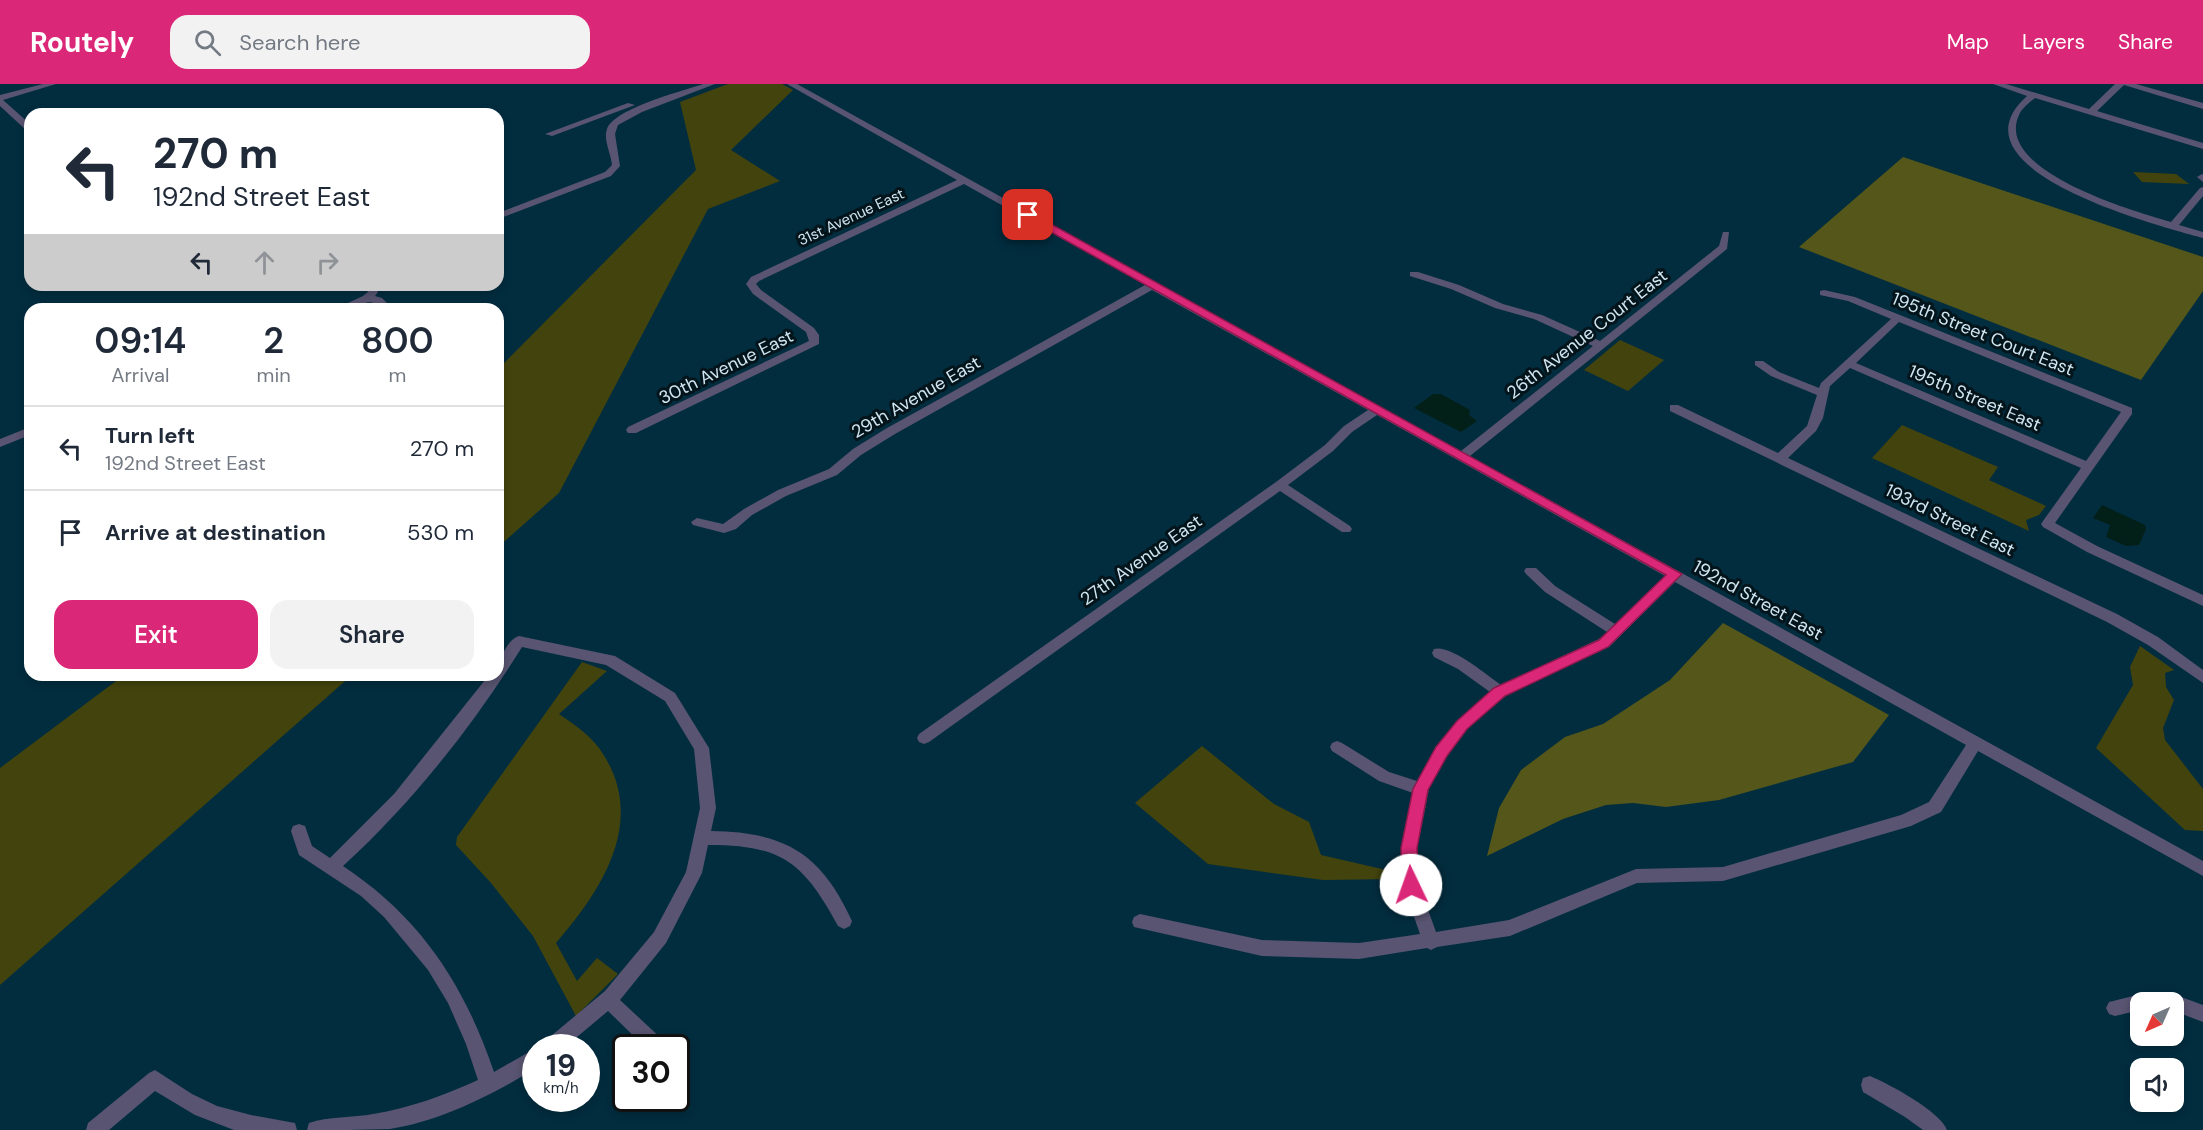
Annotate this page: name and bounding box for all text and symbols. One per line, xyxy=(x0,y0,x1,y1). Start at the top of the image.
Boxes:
search box xyxy=(170,15,590,69)
text: Routely xyxy=(30,24,134,61)
icon: search xyxy=(191,26,224,59)
text: Search here xyxy=(239,28,361,57)
text: Map xyxy=(1947,28,1989,56)
text: Layers xyxy=(2022,28,2085,56)
text: Share xyxy=(2118,28,2173,56)
text: 270 m xyxy=(153,126,278,181)
icon: left xyxy=(54,132,132,210)
text: 192nd Street East xyxy=(153,179,370,214)
street label: 31st Avenue East xyxy=(795,184,907,250)
pin xyxy=(1002,189,1053,240)
icon: arrive xyxy=(1011,198,1044,231)
icon: left xyxy=(185,246,218,279)
icon: ahead xyxy=(248,246,281,279)
icon: right xyxy=(311,246,344,279)
street label: 26th Avenue Court East xyxy=(1502,264,1672,404)
street label: 195th Street Court East xyxy=(1889,287,2077,381)
text: 09:14 xyxy=(94,317,186,364)
text: 2 xyxy=(263,317,284,364)
text: 800 xyxy=(361,317,434,364)
street label: 30th Avenue East xyxy=(655,324,797,410)
street label: 29th Avenue East xyxy=(847,350,985,444)
street label: 195th Street East xyxy=(1905,359,2045,437)
text: Arrival xyxy=(111,362,169,388)
text: min xyxy=(257,362,291,388)
text: m xyxy=(388,362,406,388)
text: Turn left xyxy=(105,421,195,450)
icon: left xyxy=(54,432,87,465)
text: 270 m xyxy=(410,434,474,463)
text: 192nd Street East xyxy=(105,450,266,476)
street label: 193rd Street East xyxy=(1881,478,2019,562)
street label: 27th Avenue East xyxy=(1075,509,1207,611)
icon: arrive xyxy=(54,516,87,549)
text: Arrive at destination xyxy=(105,518,326,547)
text: 530 m xyxy=(407,518,474,547)
street label: 192nd Street East xyxy=(1689,554,1827,646)
button: Exit xyxy=(54,600,258,669)
button: Share xyxy=(270,600,474,669)
position arrow xyxy=(1379,853,1443,917)
north arrow xyxy=(2130,992,2184,1046)
map controls xyxy=(2130,992,2184,1112)
speed limit sign: 30 xyxy=(612,1034,690,1112)
text: 19 xyxy=(546,1046,576,1085)
button: sound xyxy=(2130,1058,2184,1112)
text: km/h xyxy=(543,1078,579,1098)

